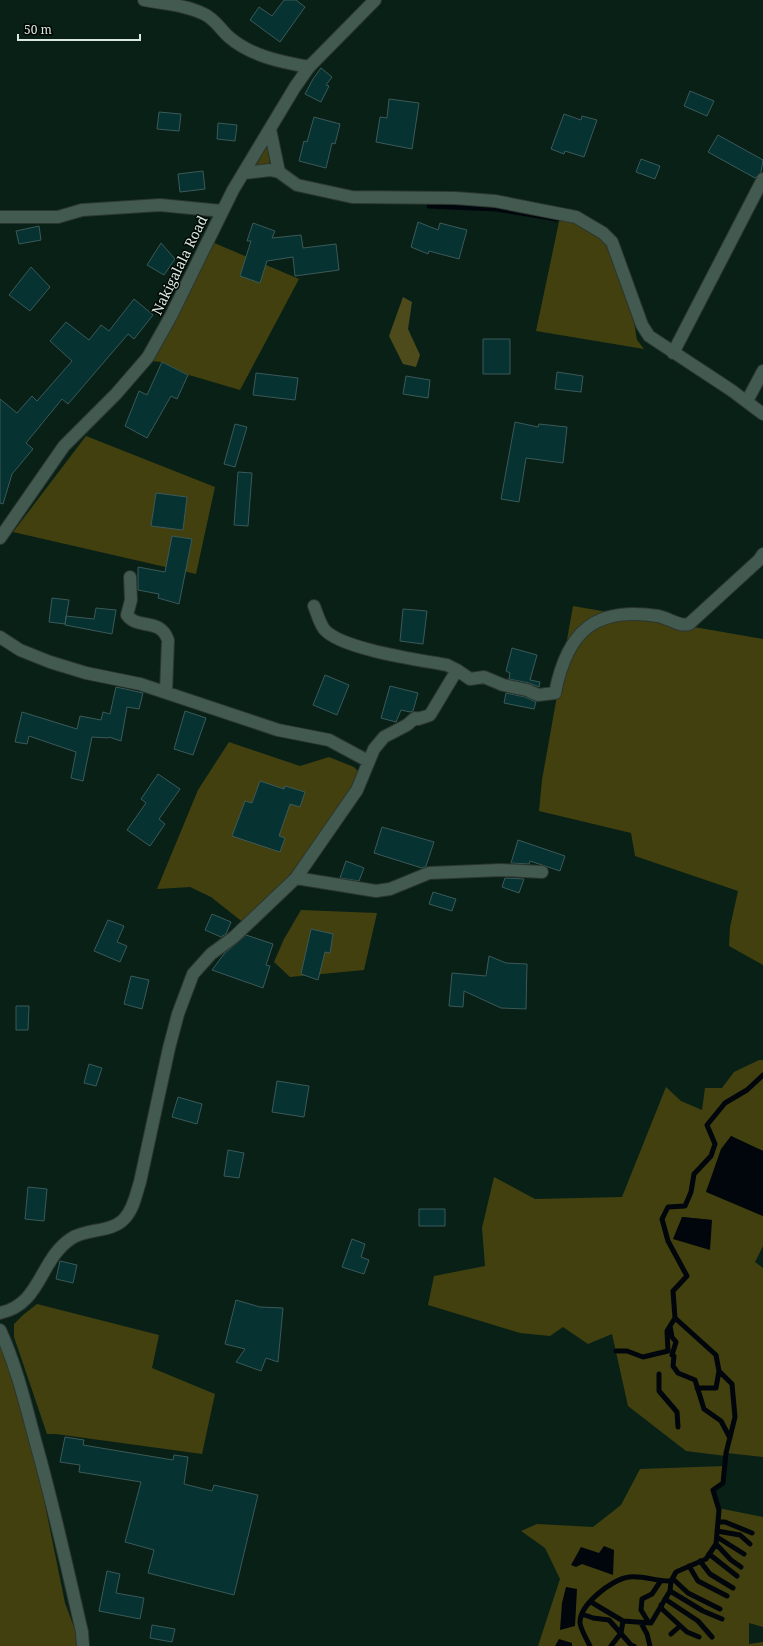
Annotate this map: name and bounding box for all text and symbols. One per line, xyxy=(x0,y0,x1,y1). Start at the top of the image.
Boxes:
scale bar xyxy=(18,16,140,42)
text: 50 m xyxy=(24,21,52,38)
street label: Nakigalala Road xyxy=(147,212,211,318)

